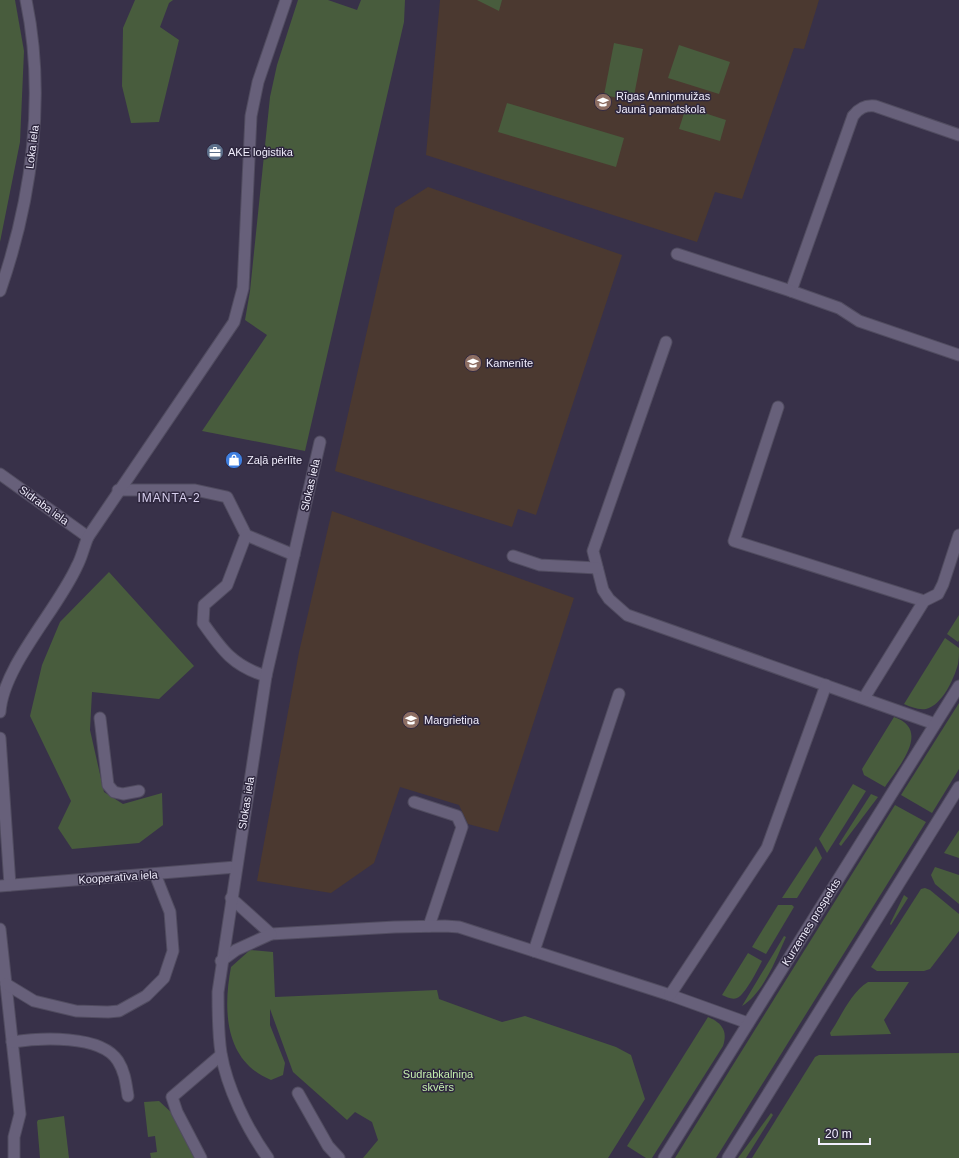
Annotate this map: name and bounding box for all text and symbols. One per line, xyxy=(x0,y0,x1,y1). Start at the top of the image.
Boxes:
place label: Rīgas Anniņmuižas Jaunā pamatskola xyxy=(616,90,711,115)
school or university icon: Rīgas Anniņmuižas Jaunā pamatskola xyxy=(593,92,613,112)
street label: Loka iela xyxy=(23,124,41,170)
office icon: AKE loģistika xyxy=(205,142,225,162)
place label: AKE loģistika xyxy=(228,146,294,158)
school or university icon: Kamenīte xyxy=(463,353,483,373)
place label: Kamenīte xyxy=(486,357,533,369)
shop icon: Zaļā pērlīte xyxy=(224,450,244,470)
place label: Zaļā pērlīte xyxy=(247,454,302,466)
street label: Slokas iela xyxy=(298,457,322,512)
street label: Sidraba iela xyxy=(17,483,72,527)
district label: IMANTA-2 xyxy=(137,491,201,505)
school or university icon: Margrietiņa xyxy=(401,710,421,730)
place label: Margrietiņa xyxy=(424,714,480,726)
street label: Slokas iela xyxy=(236,775,256,830)
street label: Kooperatīva iela xyxy=(78,868,159,886)
street label: Kurzemes prospekts xyxy=(779,876,843,968)
park label: Sudrabkalniņa skvērs xyxy=(403,1068,474,1093)
scale bar xyxy=(819,1120,870,1146)
text: 20 m xyxy=(825,1127,852,1141)

